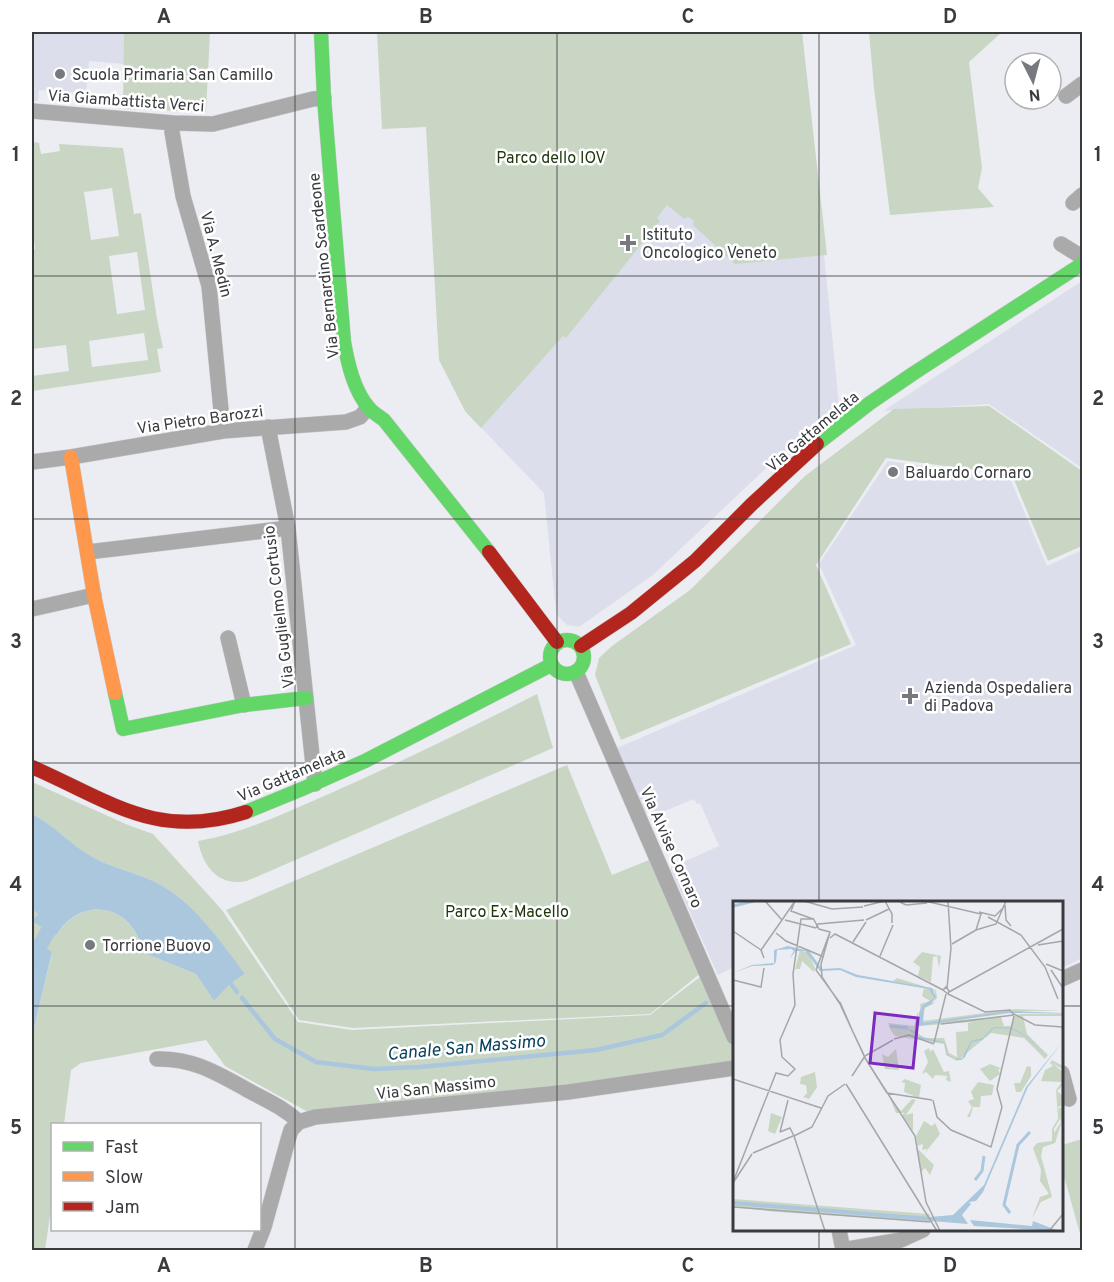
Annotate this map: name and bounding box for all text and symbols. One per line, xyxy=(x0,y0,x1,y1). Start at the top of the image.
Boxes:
text: A xyxy=(157,5,171,31)
text: B xyxy=(419,5,433,31)
text: C xyxy=(682,5,694,31)
text: D xyxy=(943,5,957,31)
north arrow xyxy=(1003,51,1063,111)
place label: Scuola Primaria San Camillo xyxy=(72,66,273,86)
marker: Scuola Primaria San Camillo xyxy=(53,67,67,81)
text: N xyxy=(1028,83,1041,104)
street label: Via Giambattista Verci xyxy=(47,87,205,117)
text: 1 xyxy=(12,143,20,169)
text: 1 xyxy=(1094,143,1102,169)
park label: Parco dello IOV xyxy=(496,149,606,169)
street label: Via Bernardino Scardeone xyxy=(305,172,345,360)
street label: Via A. Medin xyxy=(195,209,235,300)
place label: Istituto Oncologico Veneto xyxy=(642,226,777,264)
marker: Istituto Oncologico Veneto xyxy=(619,234,637,252)
text: 2 xyxy=(10,387,22,413)
text: 2 xyxy=(1092,387,1104,413)
street label: Via Gattamelata xyxy=(763,388,864,477)
street label: Via Pietro Barozzi xyxy=(136,402,265,440)
place label: Baluardo Cornaro xyxy=(905,464,1031,484)
marker: Baluardo Cornaro xyxy=(886,465,900,479)
street label: Via Guglielmo Cortusio xyxy=(260,524,300,689)
text: 3 xyxy=(10,630,22,656)
text: 3 xyxy=(1092,630,1104,656)
place label: Azienda Ospedaliera di Padova xyxy=(924,679,1072,717)
marker: Azienda Ospedaliera di Padova xyxy=(901,687,919,705)
street label: Via Gattamelata xyxy=(235,744,349,808)
street label: Via Alvise Cornaro xyxy=(634,784,706,912)
text: 4 xyxy=(10,873,22,899)
text: 4 xyxy=(1092,873,1104,899)
inset map xyxy=(733,901,1063,1231)
park label: Parco Ex-Macello xyxy=(445,903,569,923)
place label: Torrione Buovo xyxy=(102,937,211,957)
marker: Torrione Buovo xyxy=(83,938,97,952)
water label: Canale San Massimo xyxy=(386,1030,547,1067)
street label: Via San Massimo xyxy=(375,1073,497,1105)
text: 5 xyxy=(10,1116,22,1142)
text: 5 xyxy=(1092,1116,1104,1142)
legend xyxy=(51,1123,261,1231)
text: Fast xyxy=(105,1137,138,1160)
text: Slow xyxy=(105,1167,143,1190)
text: Jam xyxy=(105,1197,140,1220)
text: A xyxy=(157,1254,171,1280)
text: B xyxy=(419,1254,433,1280)
text: C xyxy=(682,1254,694,1280)
text: D xyxy=(943,1254,957,1280)

